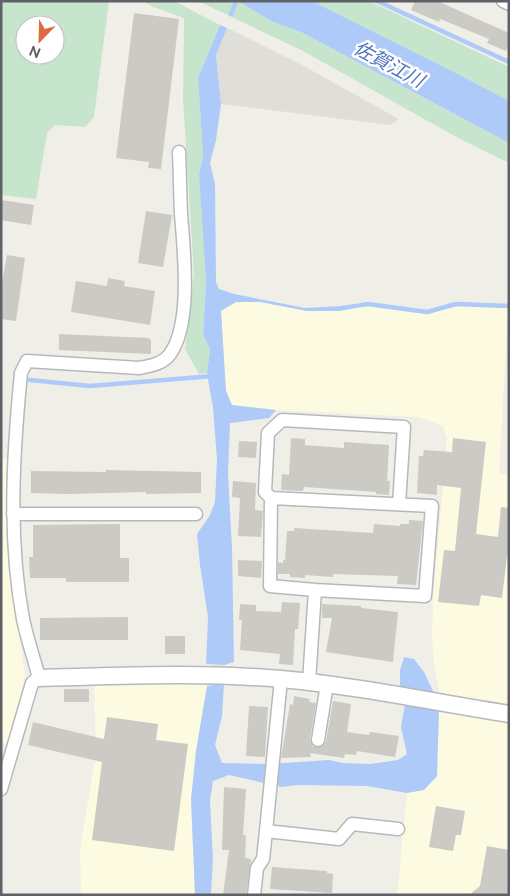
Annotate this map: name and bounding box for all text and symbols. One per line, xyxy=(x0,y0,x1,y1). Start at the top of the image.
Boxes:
north arrow xyxy=(15,15,65,65)
water label: 佐賀江川 xyxy=(350,36,429,92)
text: N xyxy=(27,43,43,61)

